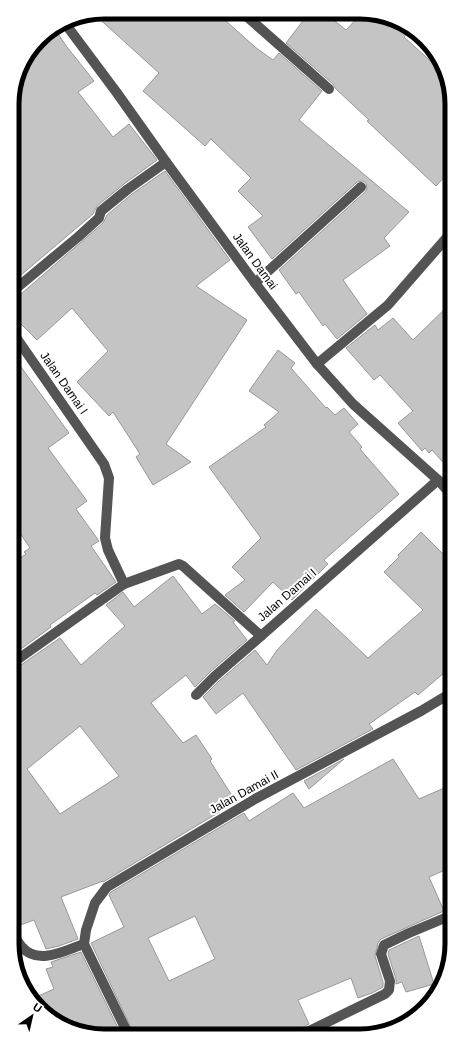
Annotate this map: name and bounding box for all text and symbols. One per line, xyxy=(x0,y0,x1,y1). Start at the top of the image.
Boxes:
street label: Jalan Damai xyxy=(230,230,280,292)
street label: Jalan Damai I xyxy=(37,349,91,417)
street label: Jalan Damai I xyxy=(255,566,319,624)
street label: Jalan Damai II xyxy=(207,767,281,817)
north arrow xyxy=(12,996,52,1036)
text: U xyxy=(31,1001,44,1015)

